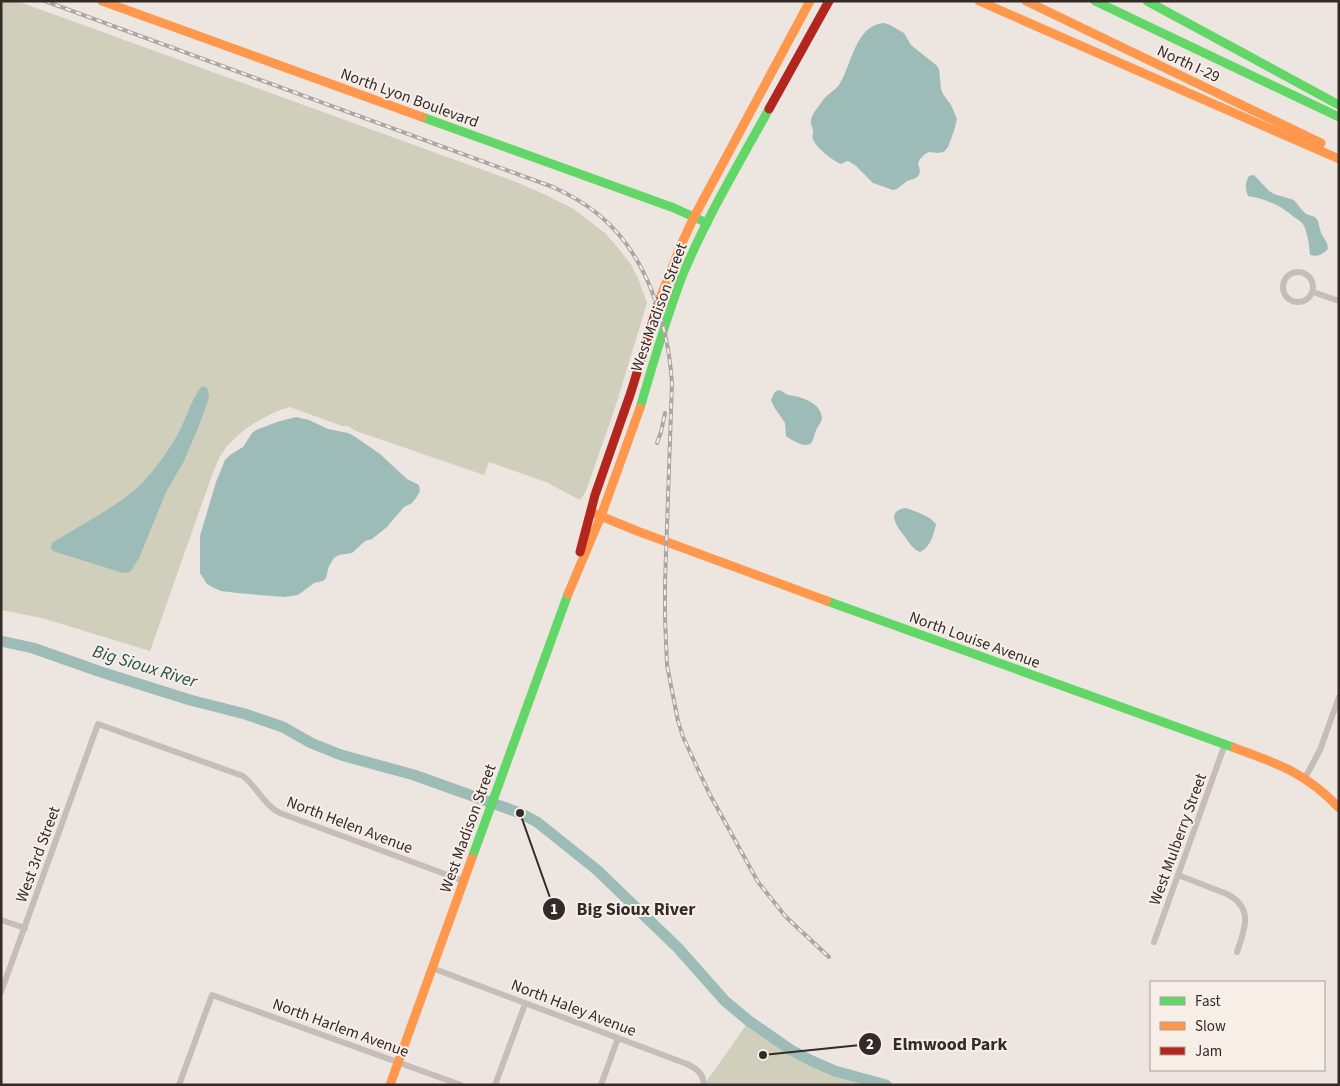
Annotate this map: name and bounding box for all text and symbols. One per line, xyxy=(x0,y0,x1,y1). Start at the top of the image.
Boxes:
street label: North I-29 xyxy=(1154,40,1224,88)
street label: North Lyon Boulevard xyxy=(338,63,482,133)
street label: West Madison Street xyxy=(625,239,693,375)
street label: North Louise Avenue xyxy=(906,606,1043,674)
water label: Big Sioux River xyxy=(90,639,201,694)
street label: West Madison Street xyxy=(434,760,502,896)
street label: West Mulberry Street xyxy=(1144,770,1212,908)
street label: North Helen Avenue xyxy=(283,791,416,859)
street label: West 3rd Street xyxy=(10,803,66,906)
callout: Big Sioux River xyxy=(541,892,705,925)
text: Big Sioux River xyxy=(577,897,696,922)
text: 1 xyxy=(550,899,558,920)
street label: North Haley Avenue xyxy=(508,974,639,1042)
legend xyxy=(1150,981,1325,1071)
text: Fast xyxy=(1195,991,1221,1012)
street label: North Harlem Avenue xyxy=(269,993,412,1063)
text: Slow xyxy=(1195,1016,1226,1037)
callout: Elmwood Park xyxy=(857,1027,1017,1060)
text: Elmwood Park xyxy=(893,1032,1008,1057)
text: 2 xyxy=(866,1034,874,1055)
text: Jam xyxy=(1195,1041,1222,1062)

